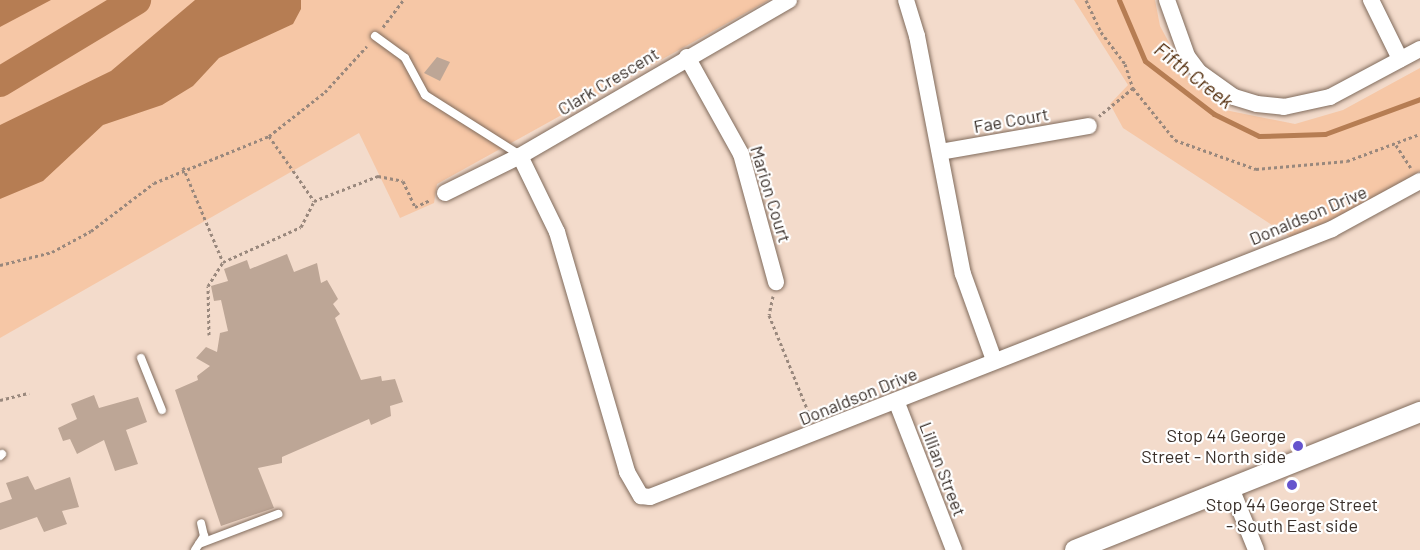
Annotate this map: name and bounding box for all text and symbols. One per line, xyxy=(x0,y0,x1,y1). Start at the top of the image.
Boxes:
water label: Fifth Creek xyxy=(1150,37,1238,113)
street label: Clark Crescent xyxy=(554,42,662,120)
street label: Fae Court xyxy=(972,103,1050,137)
street label: Marion Court xyxy=(746,143,796,245)
street label: Donaldson Drive xyxy=(1246,181,1370,249)
street label: Donaldson Drive xyxy=(796,362,920,430)
street label: Lillian Street xyxy=(915,419,971,519)
place label: Stop 44 George Street - North side xyxy=(1141,425,1286,468)
marker: Stop 44 George Street - North side xyxy=(1291,439,1305,453)
marker: Stop 44 George Street - South East side xyxy=(1285,478,1299,492)
place label: Stop 44 George Street - South East side xyxy=(1206,494,1378,536)

